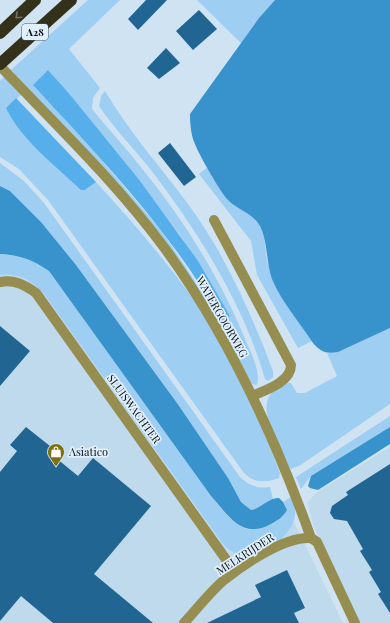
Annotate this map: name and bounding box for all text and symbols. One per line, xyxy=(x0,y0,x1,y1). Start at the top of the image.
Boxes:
one-way arrow xyxy=(15,12,22,19)
road number: A28 xyxy=(22,24,48,40)
street label: WATERGOORWEG xyxy=(193,273,252,360)
street label: SLUISWACHTER xyxy=(104,371,165,447)
shop icon: Asiatico xyxy=(46,442,66,467)
place label: Asiatico xyxy=(68,444,108,459)
street label: MELKRIJDER xyxy=(213,529,277,578)

